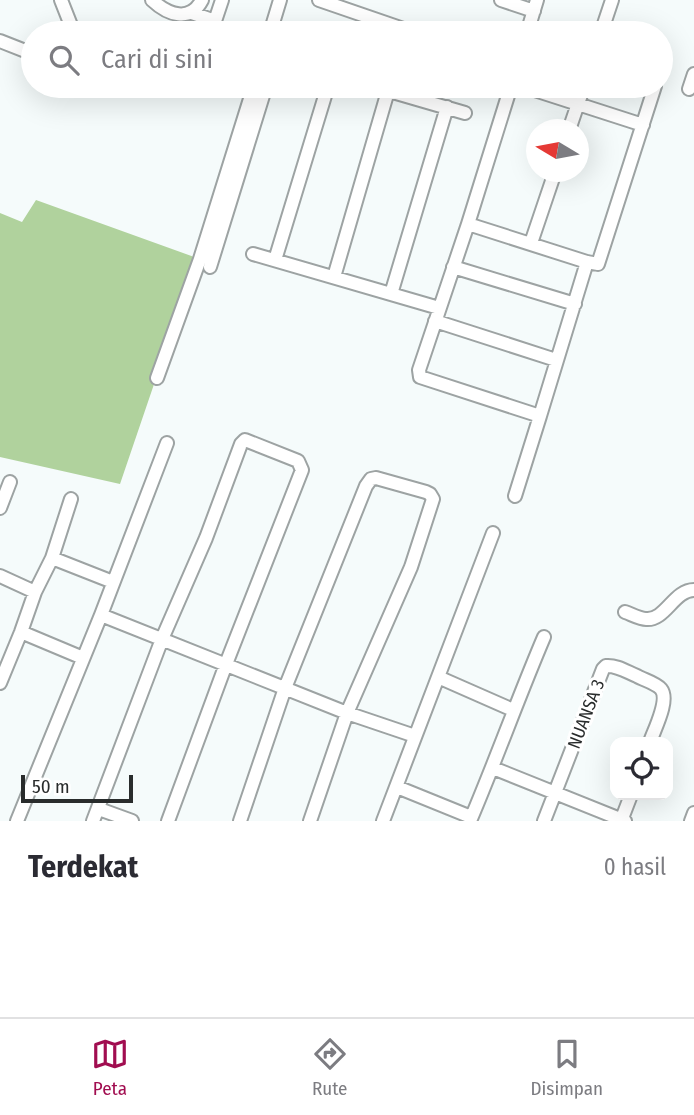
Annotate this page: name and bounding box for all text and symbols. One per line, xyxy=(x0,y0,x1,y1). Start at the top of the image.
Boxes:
search box xyxy=(21,21,673,98)
icon: search xyxy=(45,41,83,79)
text: Cari di sini xyxy=(101,44,213,75)
north arrow xyxy=(526,119,589,182)
street label: NUANSA 3 xyxy=(563,676,609,752)
map controls xyxy=(610,737,673,800)
button: locate xyxy=(610,737,673,800)
scale bar xyxy=(21,772,133,804)
text: 50 m xyxy=(32,775,70,798)
text: Terdekat xyxy=(28,849,138,885)
text: 0 hasil xyxy=(604,853,666,881)
tab: Peta xyxy=(91,1035,129,1100)
tab: Rute xyxy=(311,1035,349,1100)
tab: Disimpan xyxy=(530,1035,603,1100)

